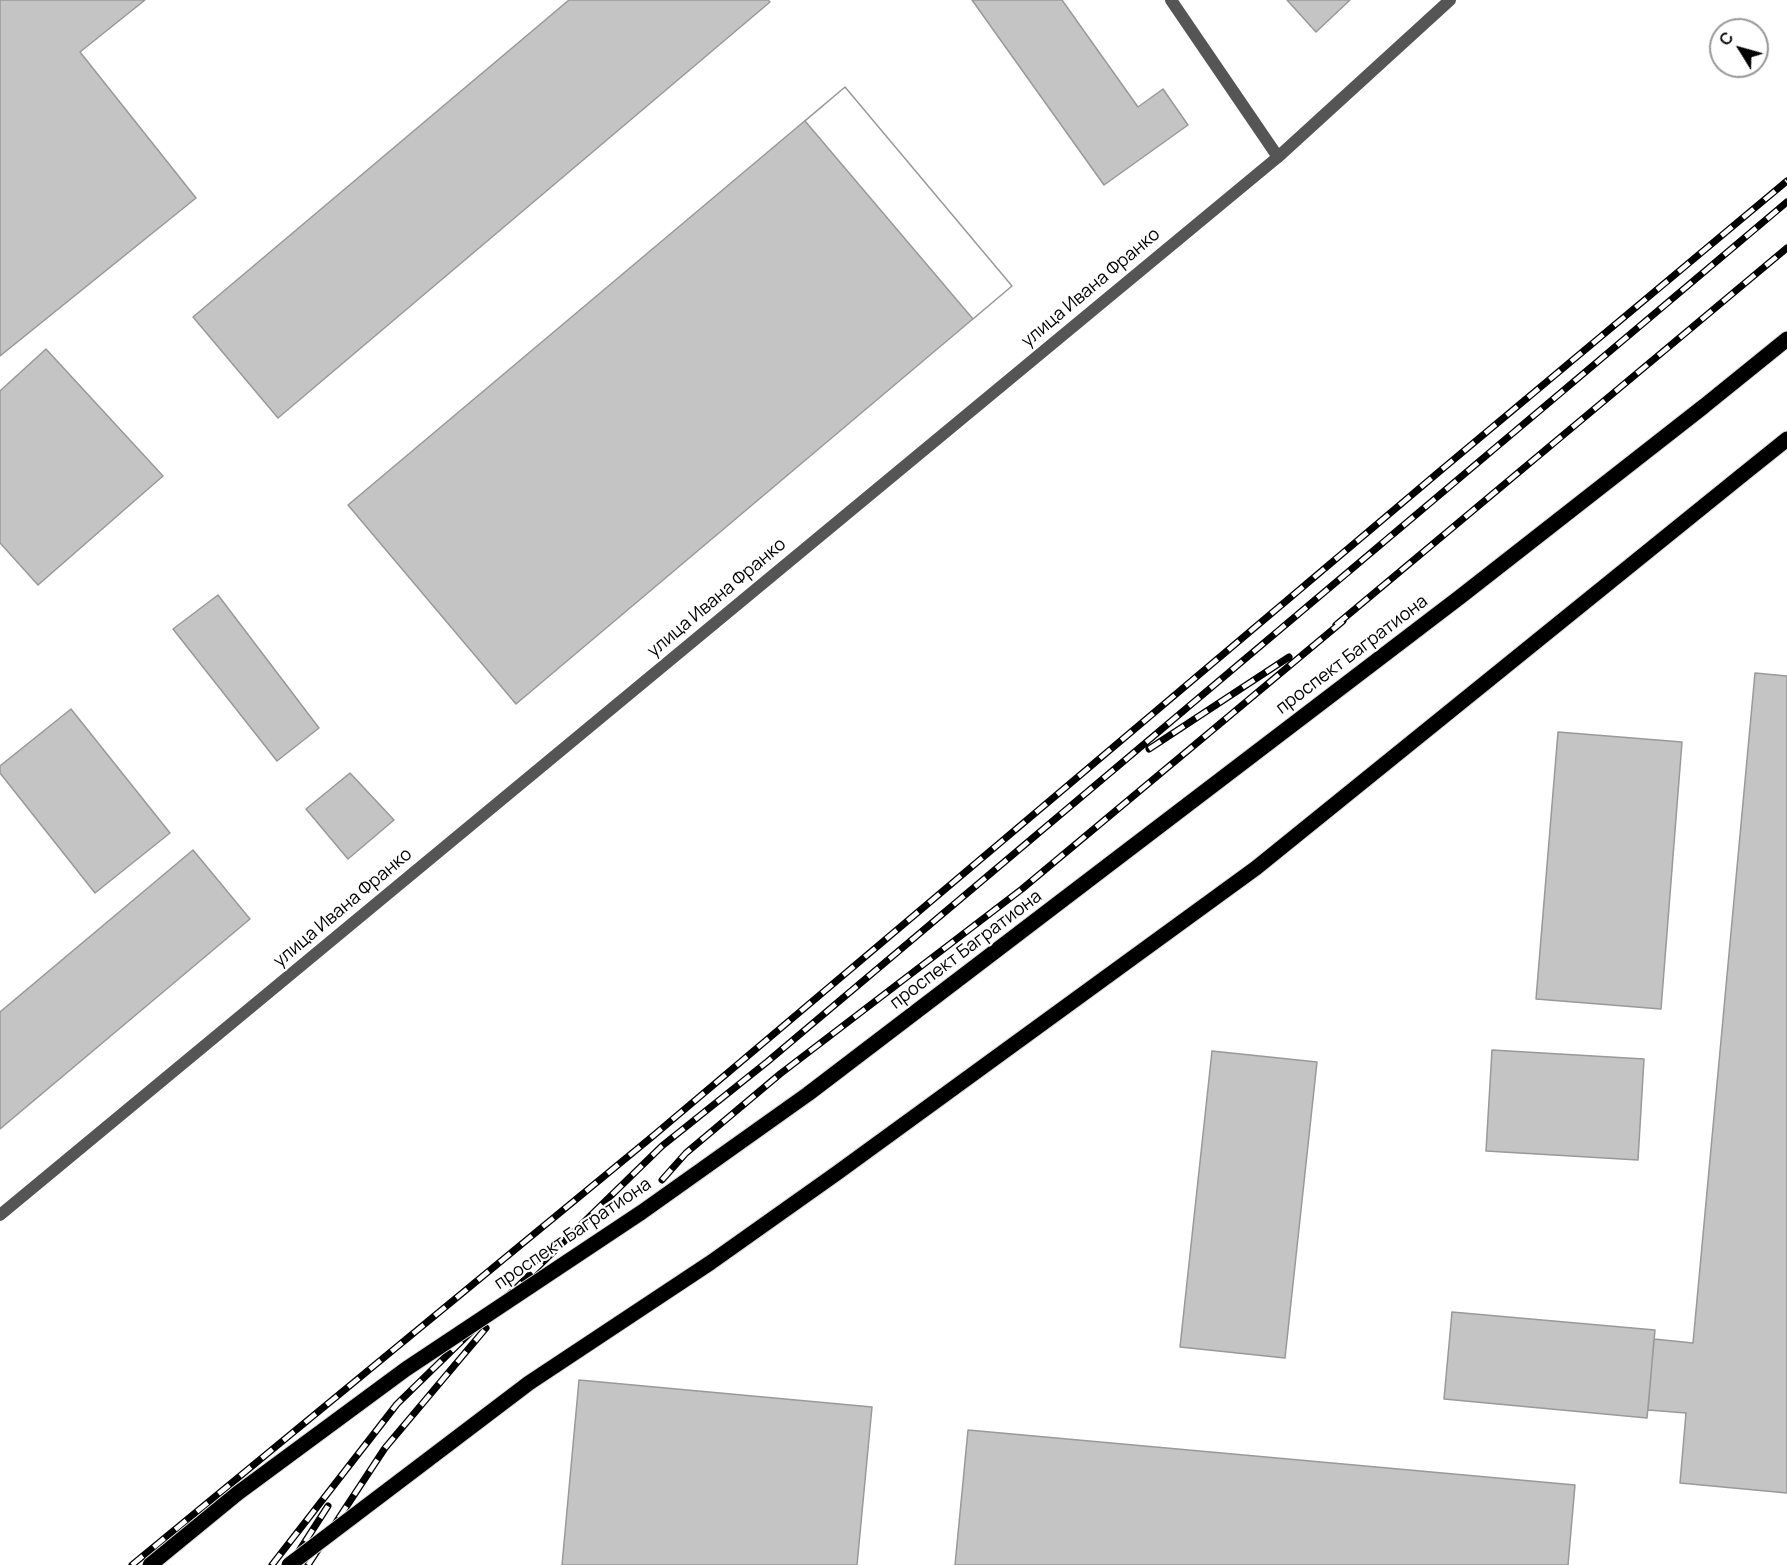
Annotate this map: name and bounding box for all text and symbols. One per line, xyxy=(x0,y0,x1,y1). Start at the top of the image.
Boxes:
north arrow xyxy=(1709,18,1769,78)
text: С xyxy=(1714,27,1739,50)
street label: улица Ивана Франко xyxy=(1017,224,1165,352)
street label: улица Ивана Франко xyxy=(643,534,791,662)
street label: проспект Багратиона xyxy=(1272,591,1432,719)
street label: улица Ивана Франко xyxy=(269,844,417,972)
street label: проспект Багратиона xyxy=(886,886,1046,1014)
street label: проспект Багратиона xyxy=(491,1173,655,1295)

